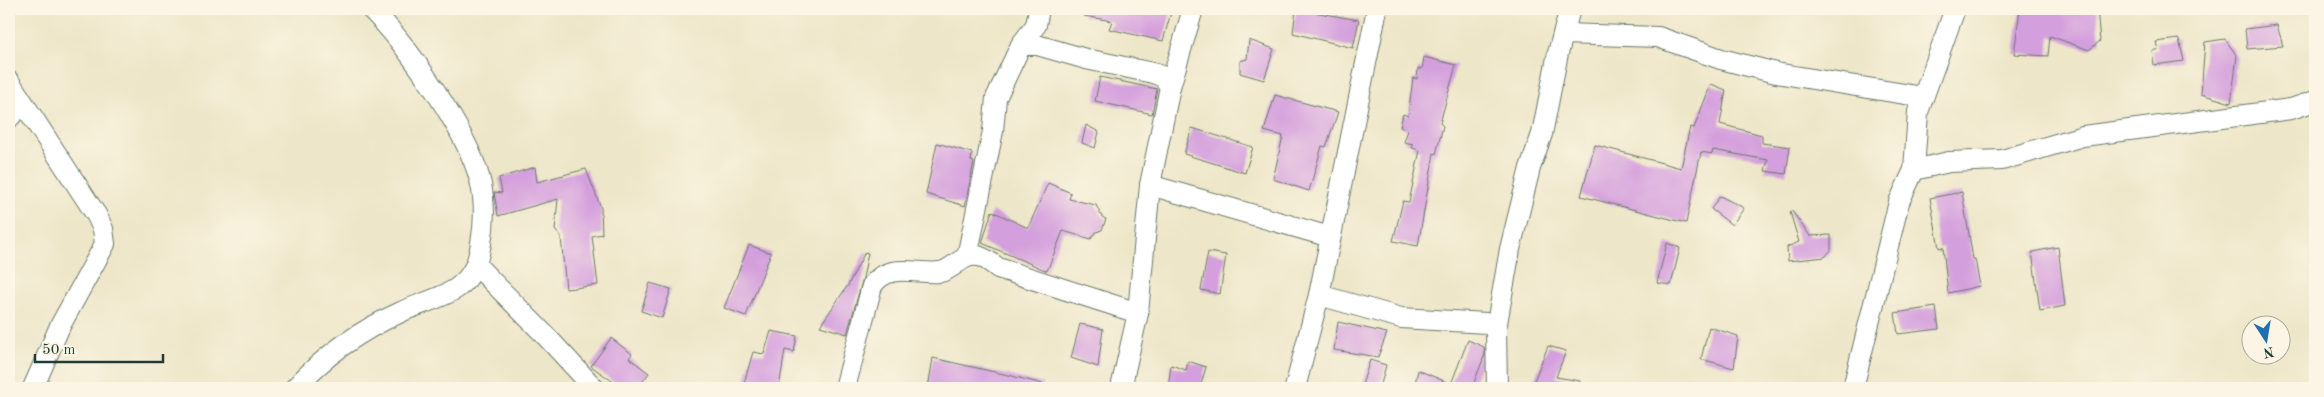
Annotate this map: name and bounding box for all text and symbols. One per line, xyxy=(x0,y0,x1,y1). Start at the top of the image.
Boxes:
north arrow xyxy=(2242,314,2292,364)
scale bar xyxy=(35,332,162,364)
text: 50 m xyxy=(42,343,76,358)
text: N xyxy=(2262,344,2275,360)

